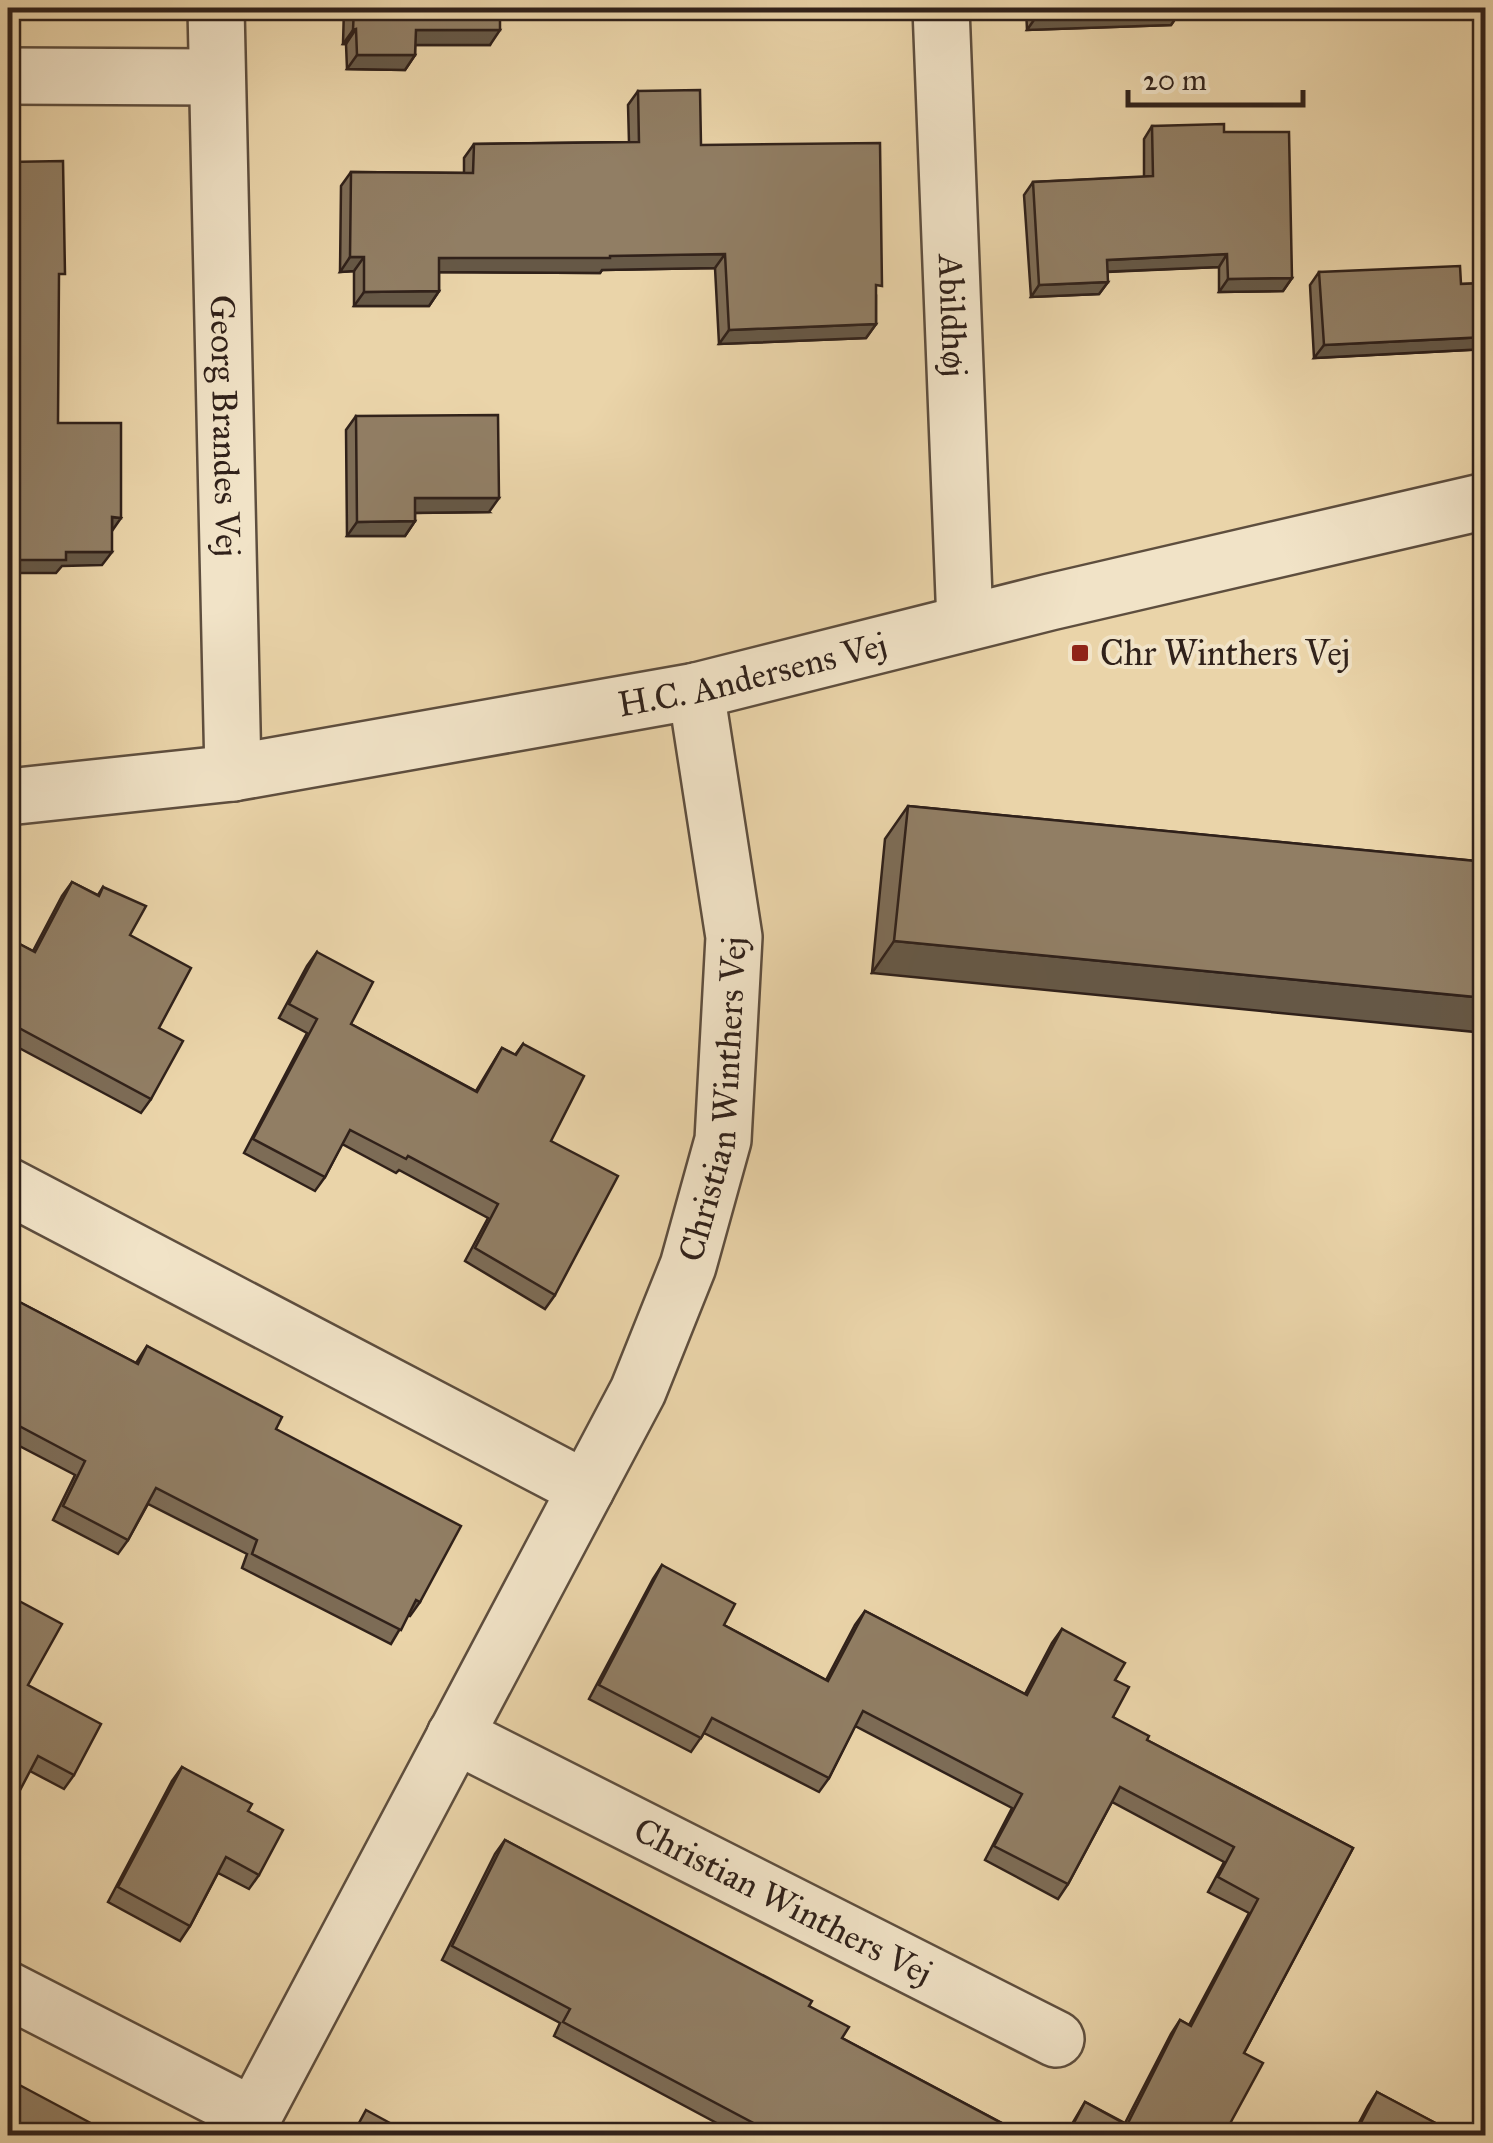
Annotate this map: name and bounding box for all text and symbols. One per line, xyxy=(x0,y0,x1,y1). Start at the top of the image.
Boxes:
scale bar xyxy=(1128,45,1303,107)
text: 20 m xyxy=(1143,62,1207,98)
street label: Abildhøj xyxy=(929,252,976,378)
street label: Georg Brandes Vej xyxy=(200,294,249,558)
street label: H.C. Andersens Vej xyxy=(615,623,891,726)
place label: Chr Winthers Vej xyxy=(1100,632,1350,675)
marker: Chr Winthers Vej xyxy=(1069,642,1091,664)
street label: Christian Winthers Vej xyxy=(669,936,756,1266)
street label: Christian Winthers Vej xyxy=(627,1808,939,1995)

